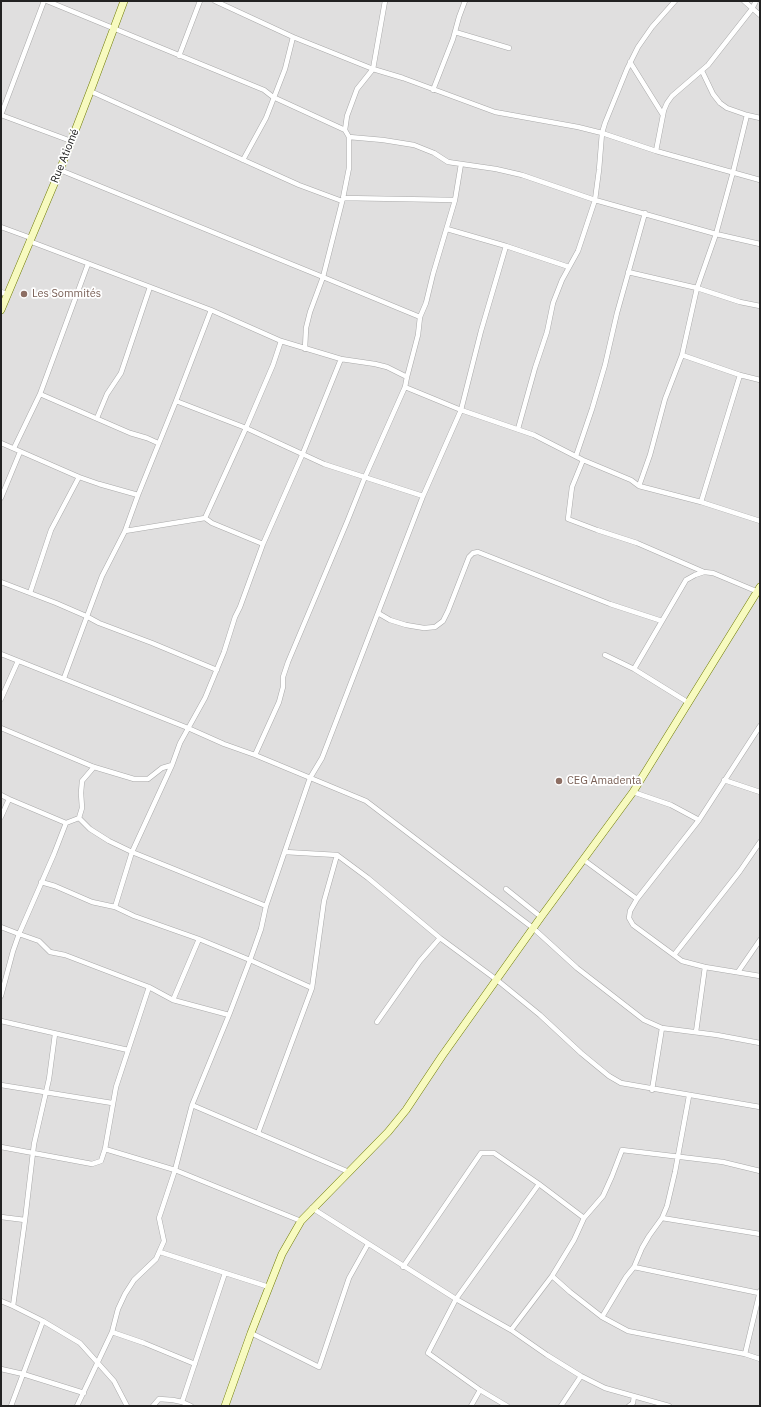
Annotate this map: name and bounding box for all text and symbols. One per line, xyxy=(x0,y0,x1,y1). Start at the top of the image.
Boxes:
street label: Rue Atiomé xyxy=(48,127,82,185)
place label: Les Sommités xyxy=(32,287,101,301)
marker: Les Sommités xyxy=(19,289,29,299)
place label: CEG Amadenta xyxy=(567,774,641,788)
marker: CEG Amadenta xyxy=(554,776,564,786)

